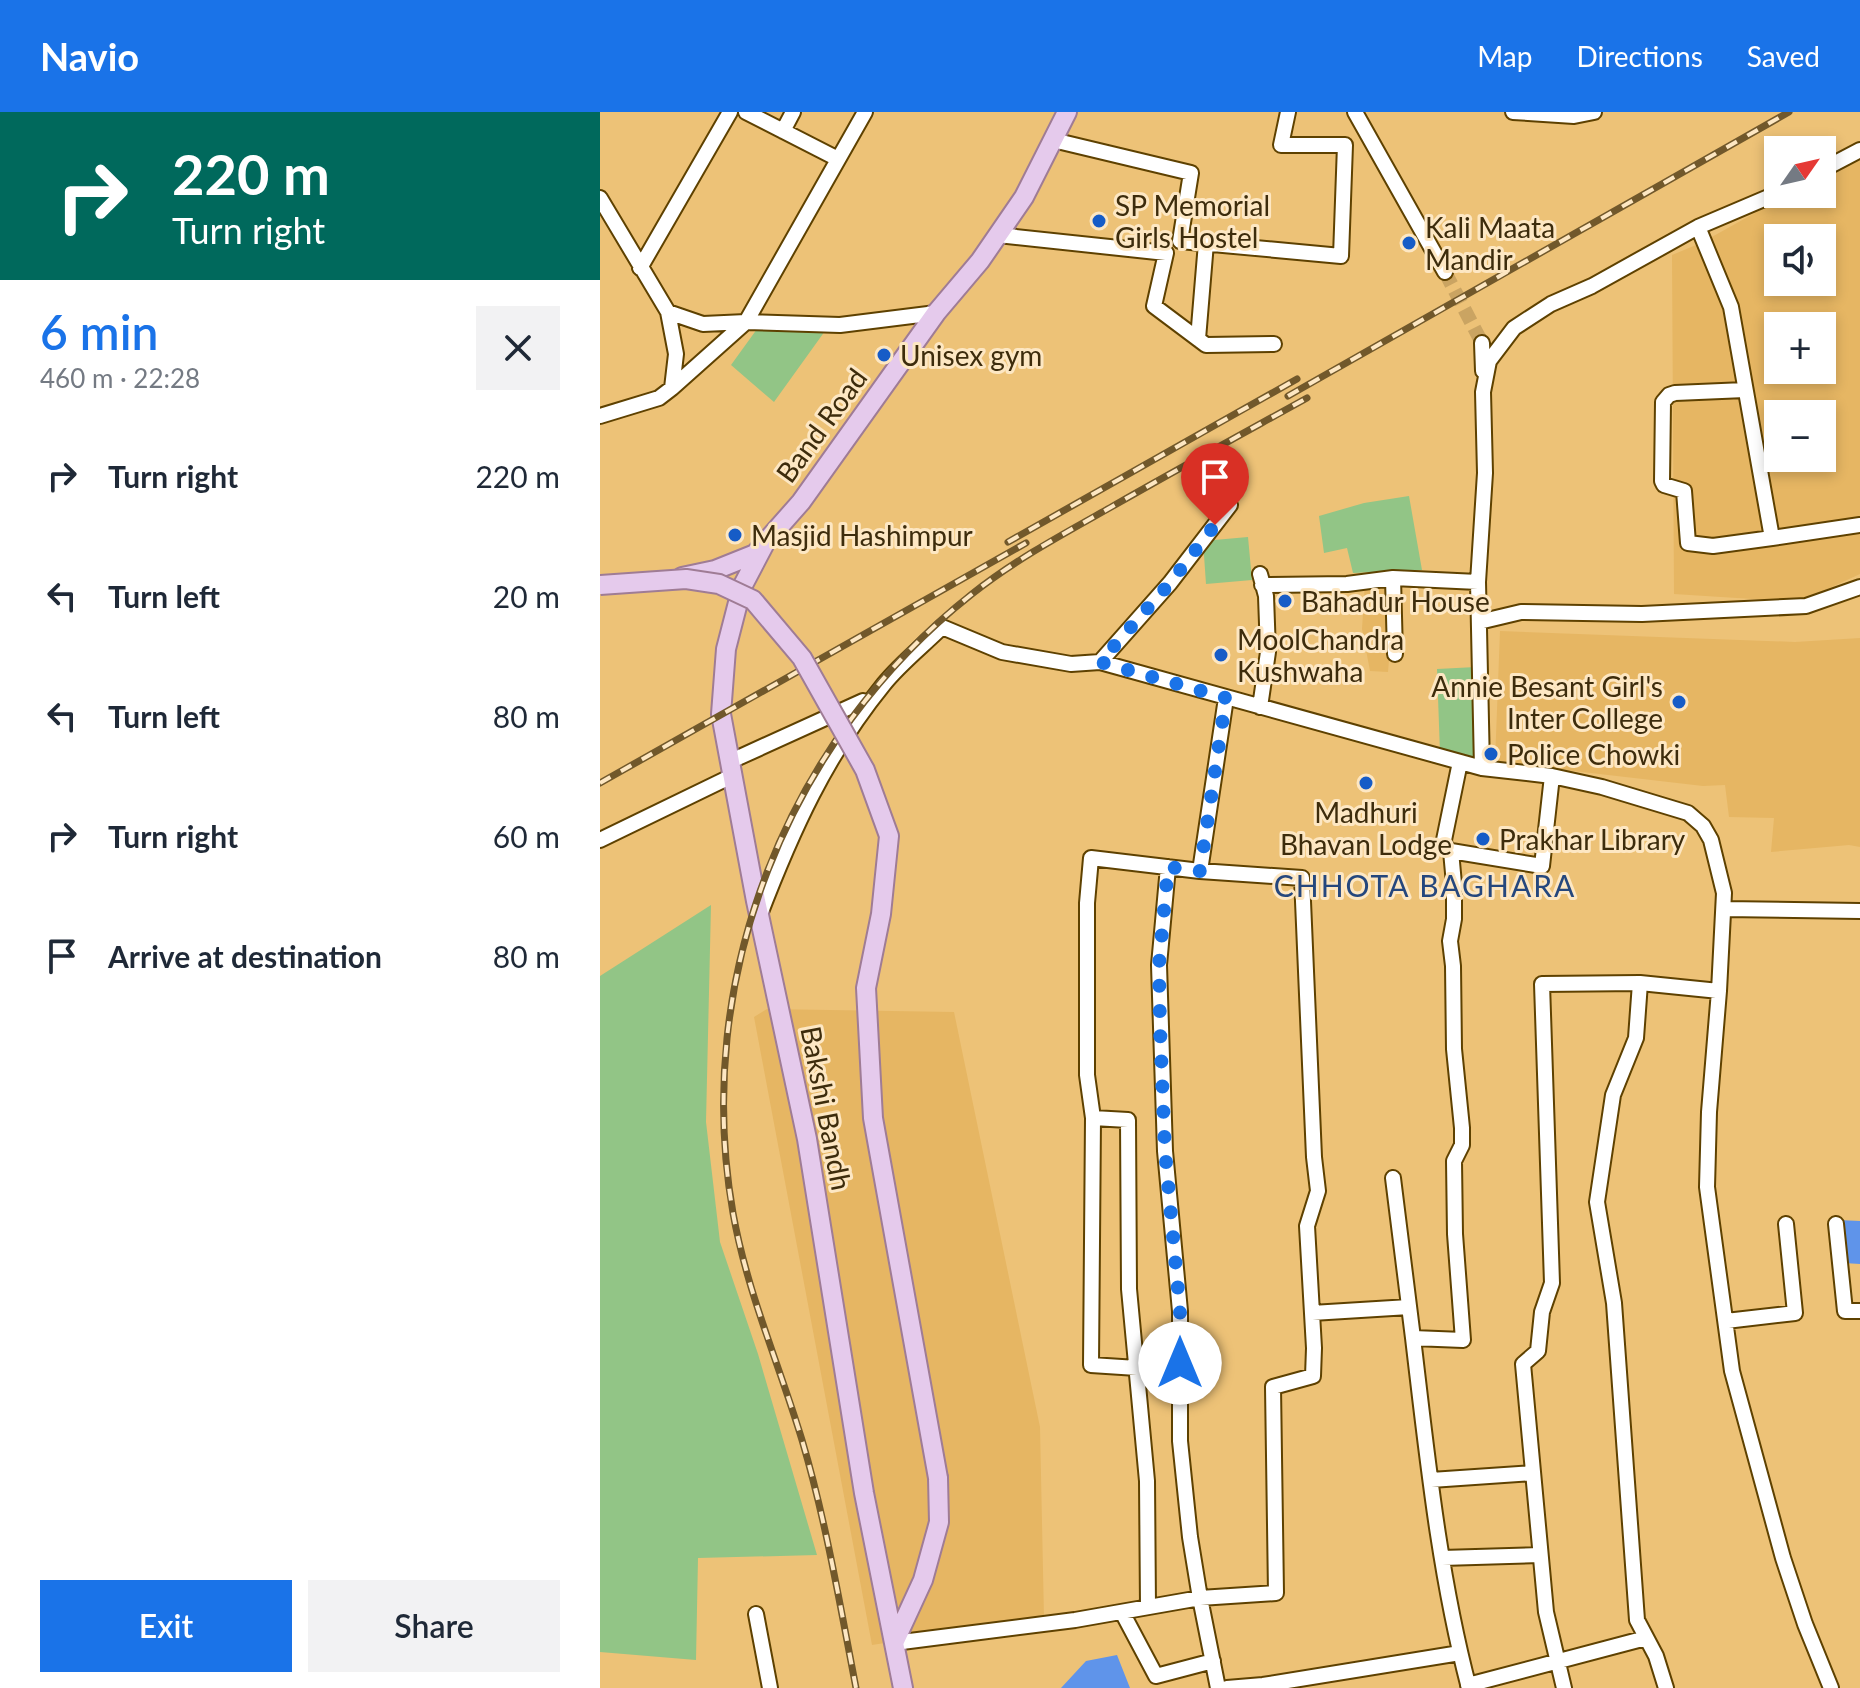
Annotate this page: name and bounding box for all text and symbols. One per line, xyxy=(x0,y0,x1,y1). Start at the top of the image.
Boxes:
text: Navio xyxy=(40,33,139,79)
text: Map xyxy=(1477,39,1532,73)
text: Directions xyxy=(1576,39,1703,73)
text: Saved xyxy=(1747,39,1820,73)
north arrow xyxy=(1764,136,1836,208)
map controls xyxy=(1764,136,1836,472)
text: 220 m xyxy=(172,140,330,207)
icon: right xyxy=(40,144,144,248)
place label: SP Memorial Girls Hostel xyxy=(1115,188,1270,254)
text: Turn right xyxy=(172,208,325,252)
place label: Kali Maata Mandir xyxy=(1425,210,1555,276)
marker: SP Memorial Girls Hostel xyxy=(1090,212,1108,230)
button: sound xyxy=(1764,224,1836,296)
marker: Kali Maata Mandir xyxy=(1400,234,1418,252)
text: 6 min xyxy=(40,303,158,360)
button: close xyxy=(476,306,560,390)
button: + xyxy=(1764,312,1836,384)
place label: Unisex gym xyxy=(900,338,1042,372)
marker: Unisex gym xyxy=(875,346,893,364)
street label: Band Road xyxy=(768,361,874,489)
text: 460 m · 22:28 xyxy=(40,362,200,394)
button: − xyxy=(1764,400,1836,472)
pin xyxy=(1181,443,1249,525)
icon: right xyxy=(40,454,84,498)
icon: arrive xyxy=(1193,455,1237,499)
text: Turn right xyxy=(108,458,238,494)
text: 220 m xyxy=(475,458,560,494)
place label: Masjid Hashimpur xyxy=(751,518,973,552)
marker: Masjid Hashimpur xyxy=(726,526,744,544)
icon: left xyxy=(40,574,84,618)
text: Turn left xyxy=(108,578,220,614)
text: 20 m xyxy=(493,578,560,614)
place label: Bahadur House xyxy=(1301,584,1490,618)
marker: Bahadur House xyxy=(1276,592,1294,610)
place label: MoolChandra Kushwaha xyxy=(1237,622,1404,688)
marker: MoolChandra Kushwaha xyxy=(1212,646,1230,664)
place label: Annie Besant Girl's Inter College xyxy=(1431,669,1663,735)
marker: Annie Besant Girl's Inter College xyxy=(1670,693,1688,711)
icon: left xyxy=(40,694,84,738)
text: Turn left xyxy=(108,698,220,734)
text: 80 m xyxy=(493,698,560,734)
place label: Police Chowki xyxy=(1507,737,1680,771)
marker: Police Chowki xyxy=(1482,745,1500,763)
marker: Madhuri Bhavan Lodge xyxy=(1357,774,1375,792)
place label: Madhuri Bhavan Lodge xyxy=(1280,795,1452,861)
icon: right xyxy=(40,814,84,858)
text: Turn right xyxy=(108,818,238,854)
text: 60 m xyxy=(493,818,560,854)
place label: Prakhar Library xyxy=(1499,822,1686,856)
marker: Prakhar Library xyxy=(1474,830,1492,848)
district label: CHHOTA BAGHARA xyxy=(1274,867,1576,903)
icon: arrive xyxy=(40,934,84,978)
text: Arrive at destination xyxy=(108,938,382,974)
text: 80 m xyxy=(493,938,560,974)
street label: Bakshi Bandh xyxy=(794,1023,860,1193)
position arrow xyxy=(1138,1321,1222,1405)
button: Exit xyxy=(40,1580,292,1672)
button: Share xyxy=(308,1580,560,1672)

